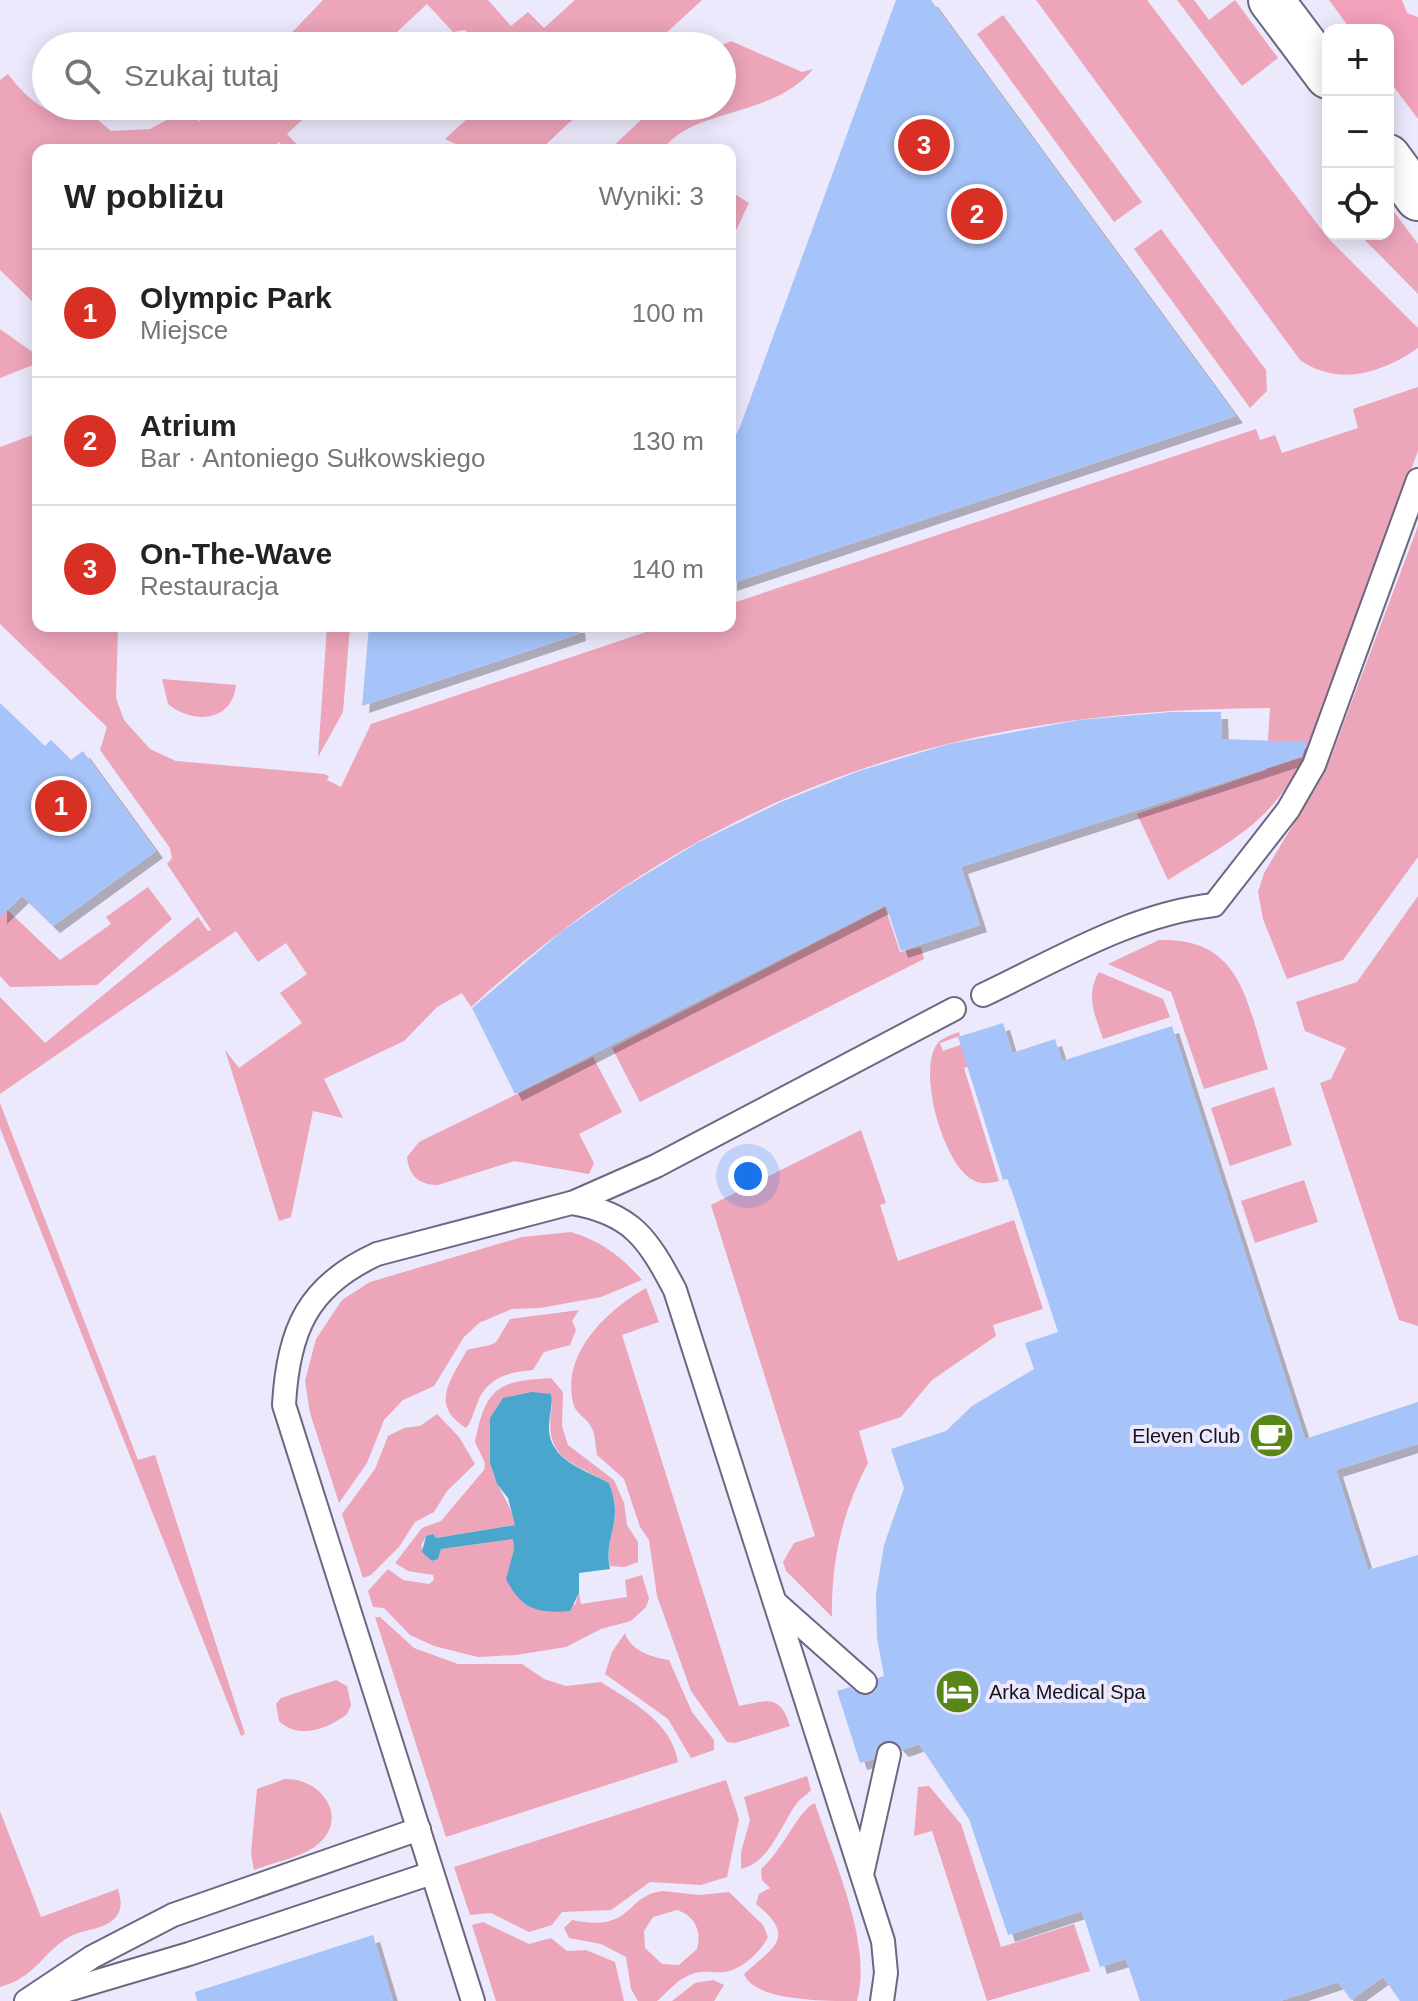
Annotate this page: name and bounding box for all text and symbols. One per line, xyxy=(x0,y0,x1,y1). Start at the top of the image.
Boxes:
map controls xyxy=(1322,24,1394,240)
button: + xyxy=(1322,24,1394,96)
search box xyxy=(32,32,736,120)
icon: search xyxy=(60,54,104,98)
text: Szukaj tutaj xyxy=(124,59,279,92)
button: − xyxy=(1322,96,1394,168)
pin: 3 xyxy=(898,115,950,175)
button: locate xyxy=(1322,168,1394,240)
text: W pobliżu xyxy=(64,177,225,215)
text: Wyniki: 3 xyxy=(599,181,704,211)
pin: 2 xyxy=(951,184,1003,244)
text: Olympic Park xyxy=(140,281,332,314)
text: 1 xyxy=(83,298,97,328)
text: 100 m xyxy=(632,298,704,328)
text: Miejsce xyxy=(140,315,228,345)
text: Atrium xyxy=(140,409,237,442)
text: 2 xyxy=(83,426,97,456)
text: 130 m xyxy=(632,426,704,456)
text: Bar · Antoniego Sułkowskiego xyxy=(140,443,485,473)
text: On-The-Wave xyxy=(140,537,332,570)
text: 3 xyxy=(83,554,97,584)
text: 140 m xyxy=(632,554,704,584)
text: Restauracja xyxy=(140,571,279,601)
pin: 1 xyxy=(35,776,87,836)
your location xyxy=(728,1156,768,1196)
cafe icon: Eleven Club xyxy=(1247,1412,1295,1460)
place label: Eleven Club xyxy=(1132,1425,1240,1447)
hotel icon: Arka Medical Spa xyxy=(934,1668,982,1716)
place label: Arka Medical Spa xyxy=(989,1681,1147,1703)

